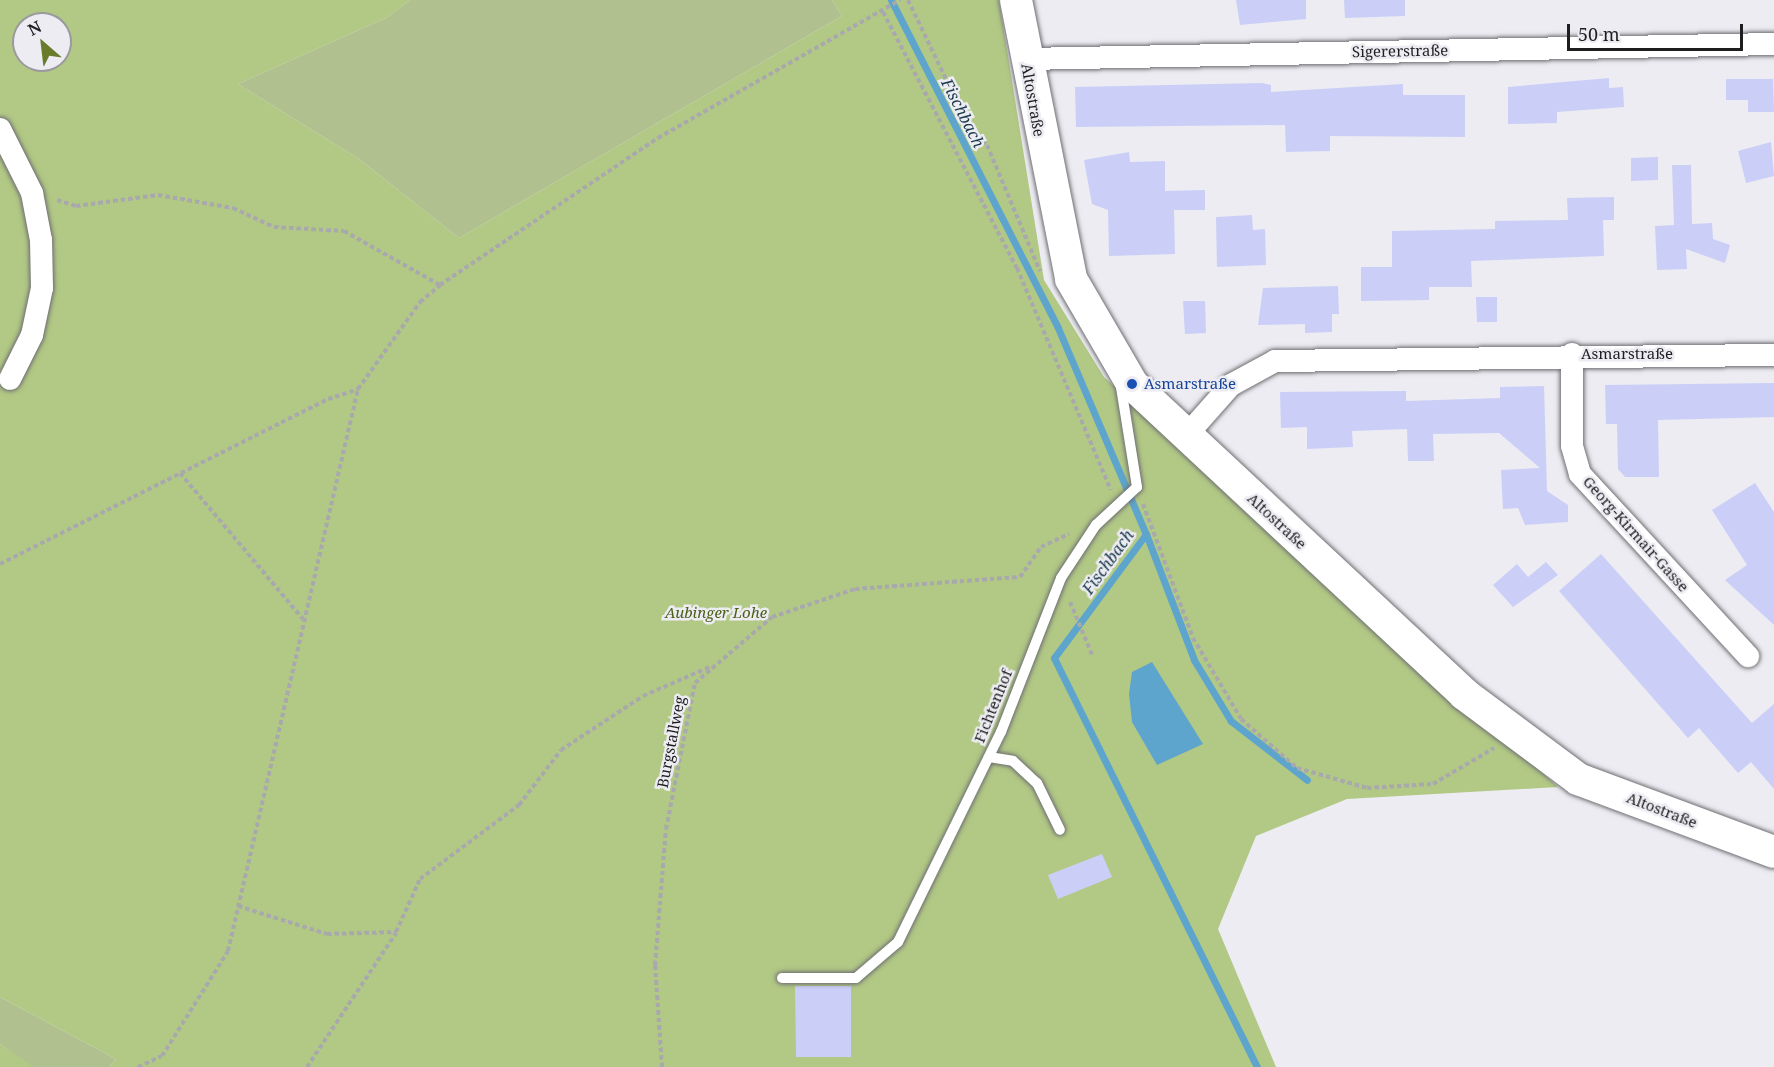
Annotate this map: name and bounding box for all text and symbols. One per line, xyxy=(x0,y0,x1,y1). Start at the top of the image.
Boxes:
north arrow xyxy=(12,12,72,72)
scale bar xyxy=(1570,12,1746,50)
text: N xyxy=(24,15,45,41)
text: 50 m xyxy=(1578,22,1620,46)
street label: Sigererstraße xyxy=(1352,41,1448,61)
street label: Altostraße xyxy=(1018,62,1048,138)
water label: Fischbach xyxy=(937,75,989,151)
street label: Asmarstraße xyxy=(1581,345,1673,363)
place label: Asmarstraße xyxy=(1144,375,1236,393)
marker: Asmarstraße xyxy=(1125,377,1139,391)
street label: Georg-Kirmair-Gasse xyxy=(1579,472,1693,596)
street label: Altostraße xyxy=(1244,489,1310,553)
water label: Fischbach xyxy=(1078,526,1138,598)
park label: Aubinger Lohe xyxy=(665,604,767,622)
street label: Fichtenhof xyxy=(970,667,1016,745)
street label: Burgstallweg xyxy=(653,694,689,790)
street label: Altostraße xyxy=(1624,788,1700,832)

